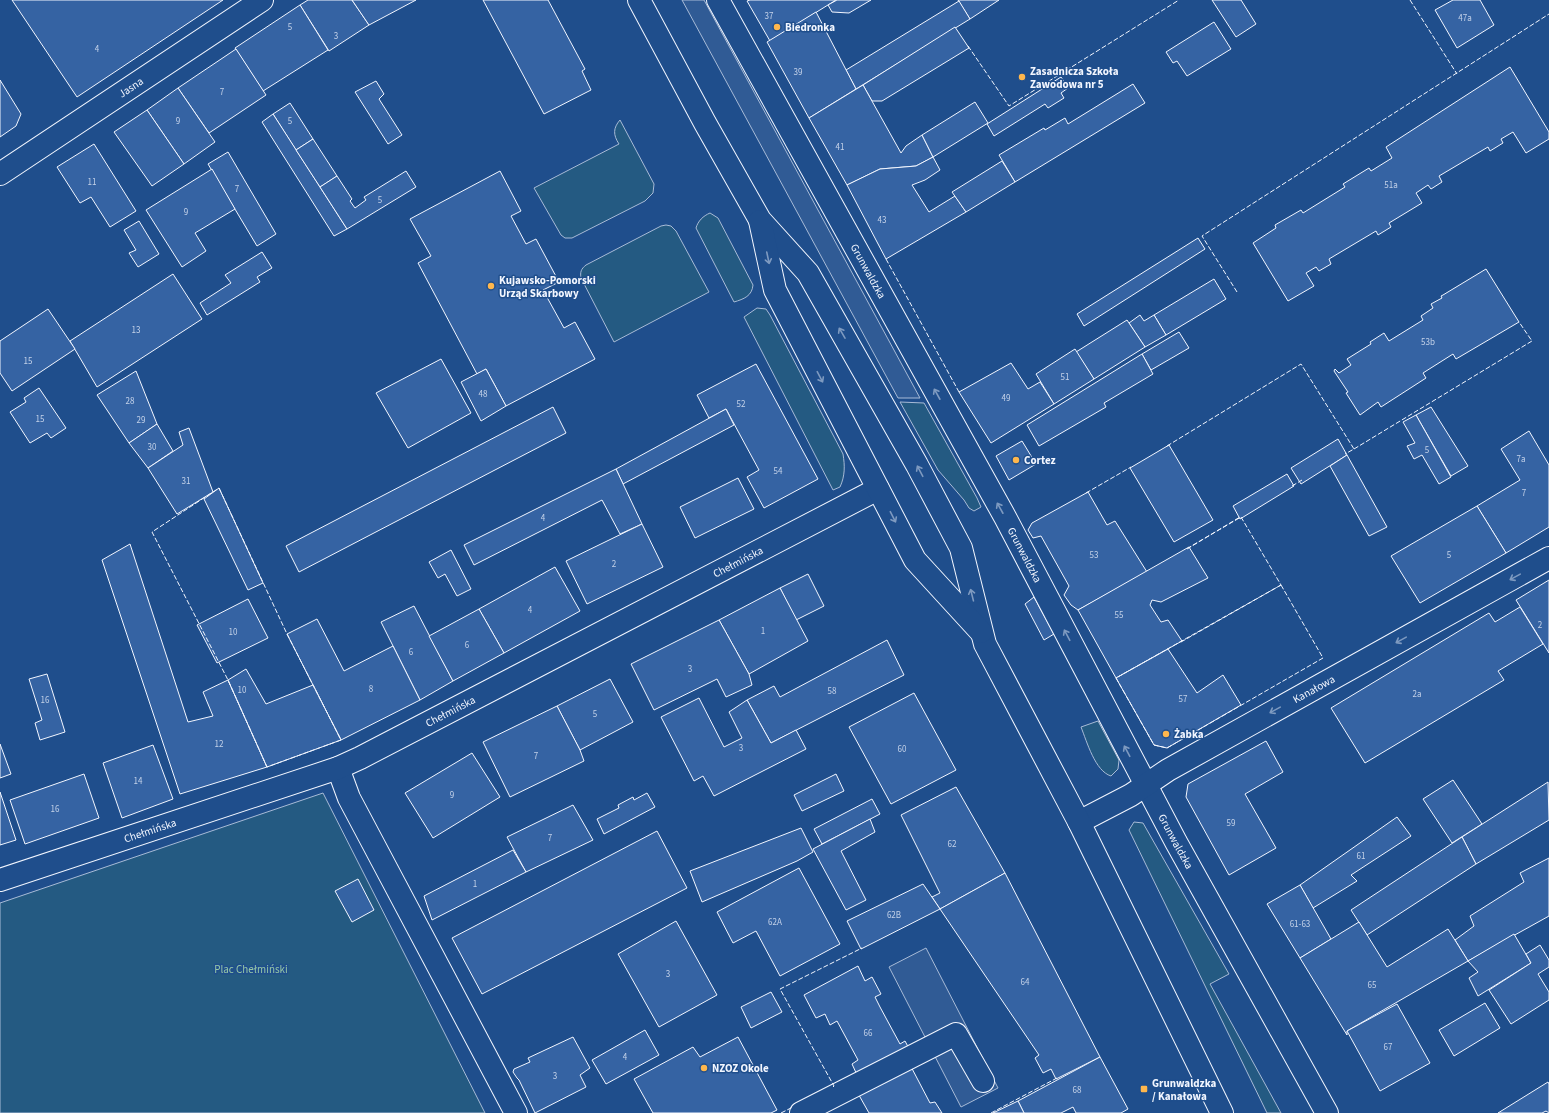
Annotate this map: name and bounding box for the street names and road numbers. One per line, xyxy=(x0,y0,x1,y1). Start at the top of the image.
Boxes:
street label: Jasna xyxy=(115,73,146,101)
street label: Grunwaldzka xyxy=(847,241,890,301)
street label: Grunwaldzka xyxy=(1004,525,1046,585)
street label: Chełmińska xyxy=(710,543,765,581)
street label: Kanałowa xyxy=(1290,671,1337,707)
street label: Chełmińska xyxy=(423,692,478,730)
street label: Grunwaldzka xyxy=(1155,811,1197,872)
street label: Chełmińska xyxy=(122,815,178,846)

